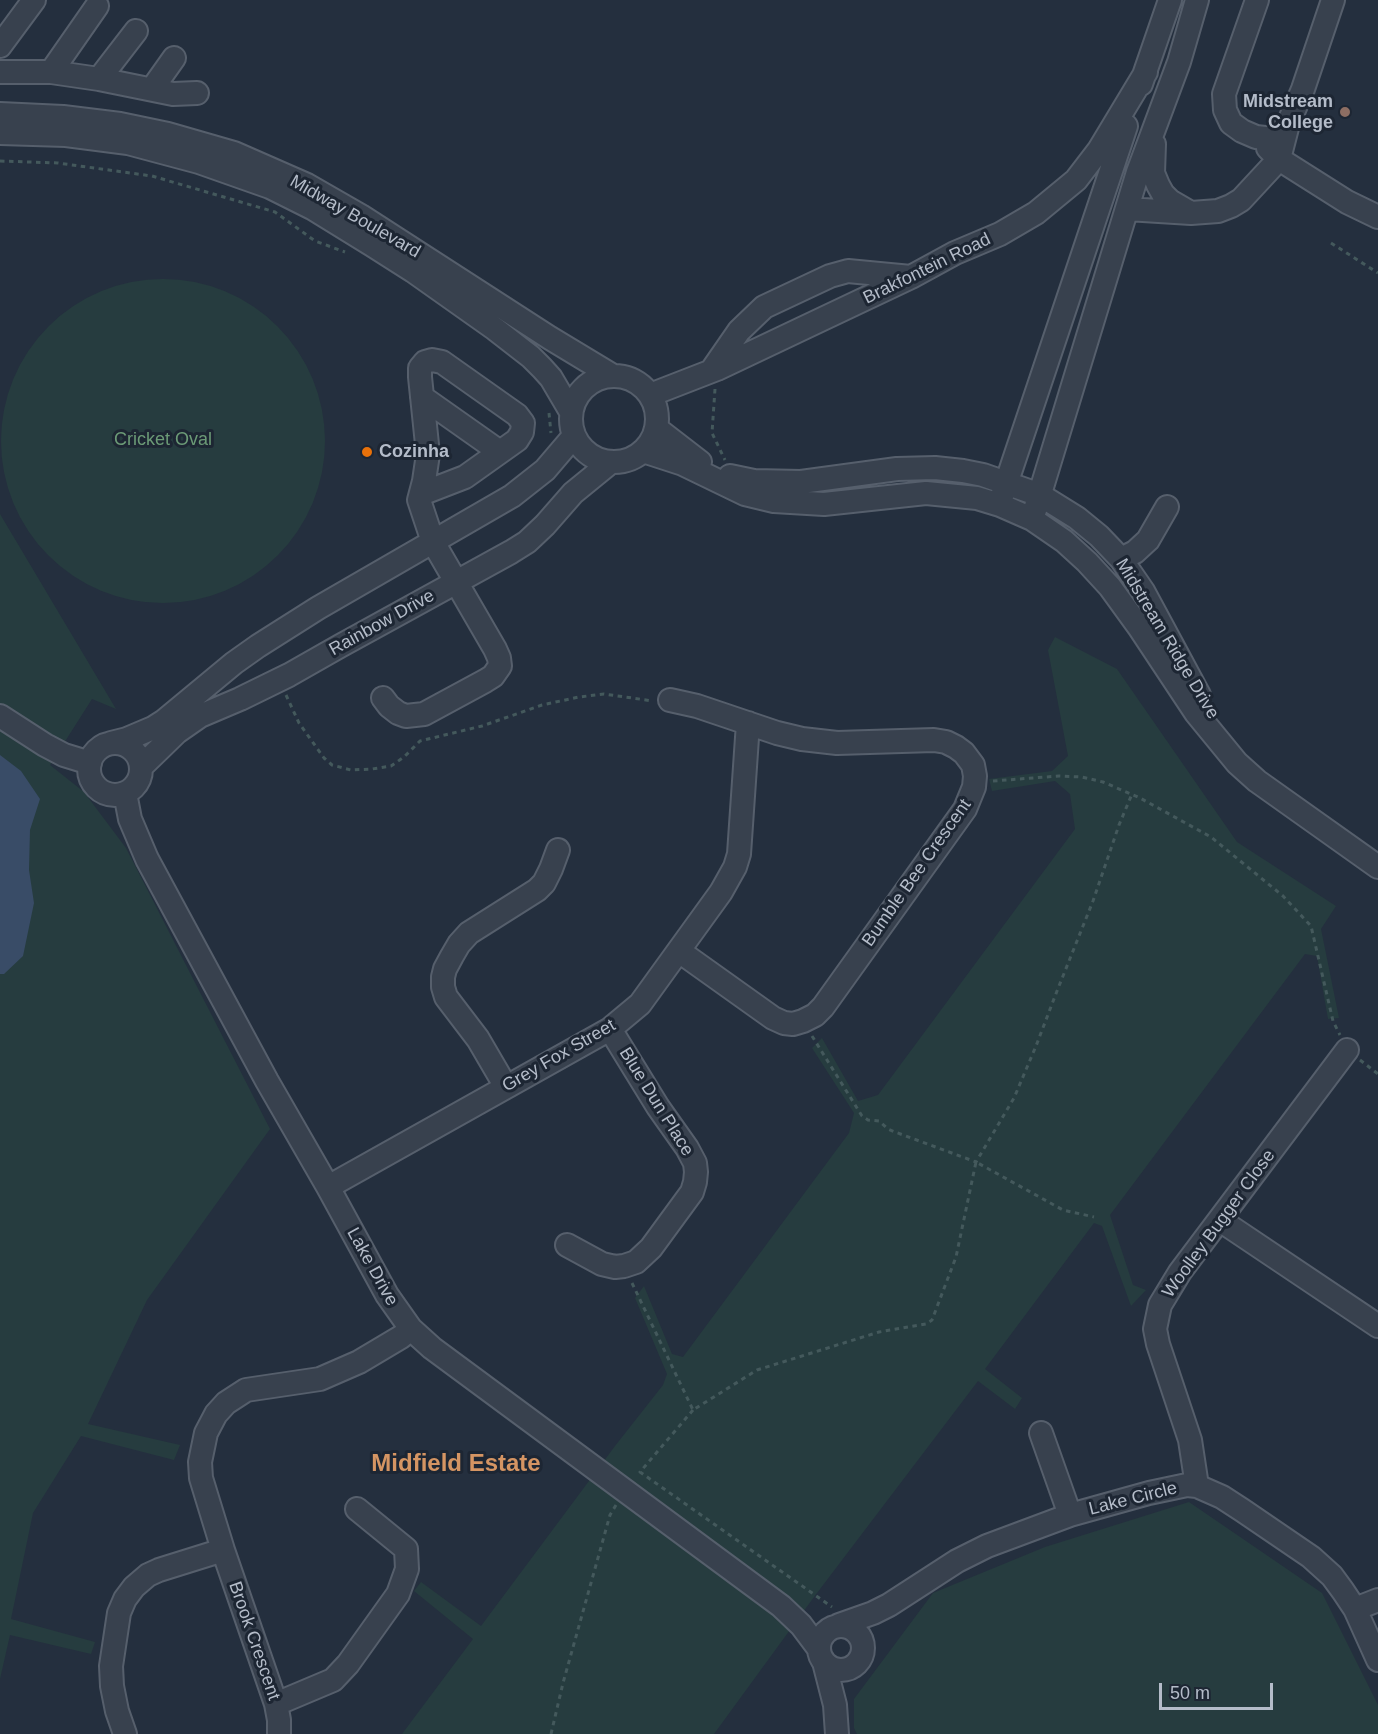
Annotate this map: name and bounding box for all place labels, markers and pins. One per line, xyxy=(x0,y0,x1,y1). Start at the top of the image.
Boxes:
place label: Midstream College xyxy=(1243,91,1333,134)
marker: Midstream College xyxy=(1338,105,1352,119)
place label: Cozinha xyxy=(379,441,449,463)
marker: Cozinha xyxy=(360,445,374,459)

